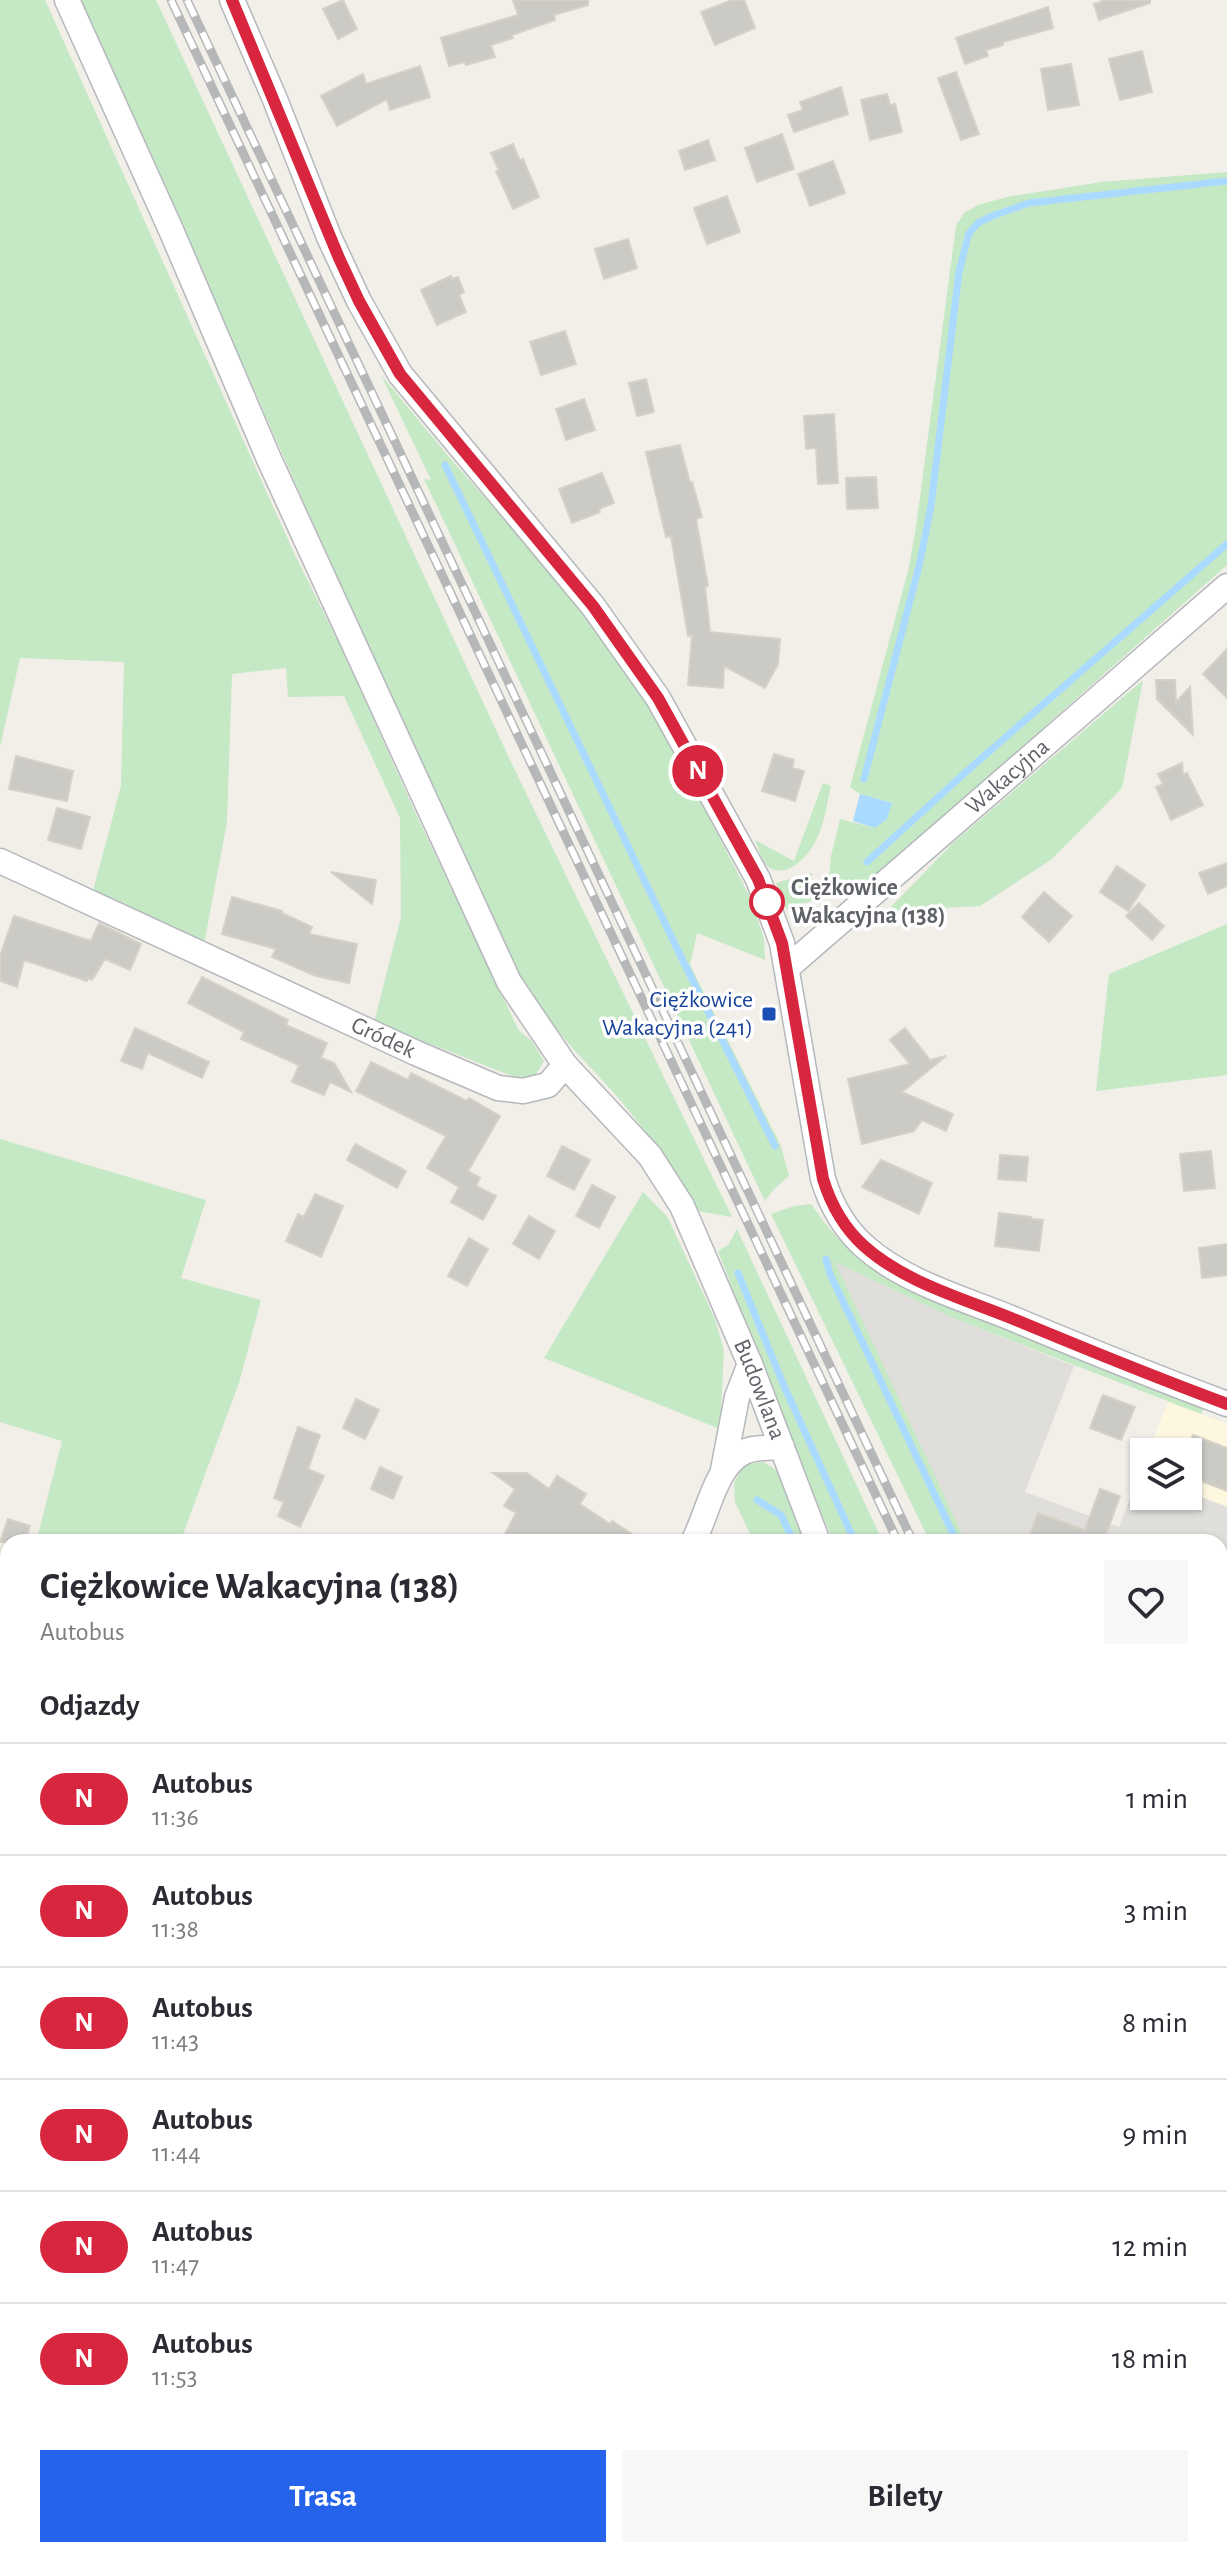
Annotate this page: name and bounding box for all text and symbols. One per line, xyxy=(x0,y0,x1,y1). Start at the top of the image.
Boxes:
street label: Wakacyjna xyxy=(961,734,1054,819)
line badge: N xyxy=(672,745,724,797)
text: N xyxy=(688,757,708,785)
place label: Ciężkowice Wakacyjna (138) xyxy=(791,876,946,928)
marker: Ciężkowice Wakacyjna (138) xyxy=(750,885,784,919)
place label: Ciężkowice Wakacyjna (241) xyxy=(602,988,753,1040)
marker: Ciężkowice Wakacyjna (241) xyxy=(760,1005,778,1023)
street label: Gródek xyxy=(347,1013,419,1063)
street label: Budowlana xyxy=(729,1336,790,1443)
map controls xyxy=(1130,1438,1202,1510)
button: layers xyxy=(1130,1438,1202,1510)
button: heart xyxy=(1104,1560,1188,1644)
text: Ciężkowice Wakacyjna (138) xyxy=(40,1568,460,1606)
text: Autobus xyxy=(40,1619,125,1645)
text: Odjazdy xyxy=(40,1691,140,1721)
text: Autobus xyxy=(152,1769,253,1799)
text: 1 min xyxy=(1126,1784,1188,1814)
text: N xyxy=(74,1785,94,1813)
text: 11:36 xyxy=(152,1804,199,1830)
text: Autobus xyxy=(152,1881,253,1911)
text: 3 min xyxy=(1124,1896,1188,1926)
text: N xyxy=(74,1897,94,1925)
text: 11:38 xyxy=(152,1916,199,1942)
text: Autobus xyxy=(152,1993,253,2023)
text: 8 min xyxy=(1122,2008,1188,2038)
text: N xyxy=(74,2009,94,2037)
text: 11:43 xyxy=(152,2028,199,2054)
text: Autobus xyxy=(152,2105,253,2135)
text: 9 min xyxy=(1122,2120,1188,2150)
text: N xyxy=(74,2121,94,2149)
text: 11:44 xyxy=(152,2140,201,2166)
text: Autobus xyxy=(152,2217,253,2247)
text: 12 min xyxy=(1112,2232,1188,2262)
text: N xyxy=(74,2233,94,2261)
text: 11:47 xyxy=(152,2252,199,2278)
text: Autobus xyxy=(152,2329,253,2359)
text: 18 min xyxy=(1112,2344,1188,2374)
text: N xyxy=(74,2345,94,2373)
text: 11:53 xyxy=(152,2364,197,2390)
button: Trasa xyxy=(40,2450,606,2542)
button: Bilety xyxy=(622,2450,1188,2542)

